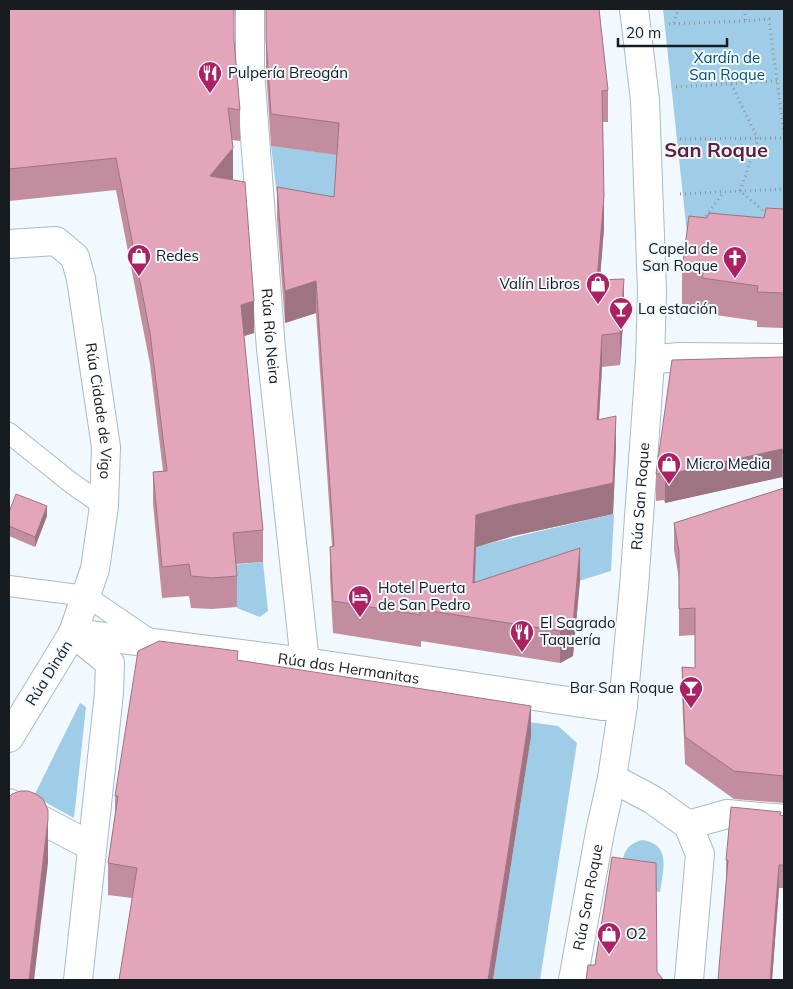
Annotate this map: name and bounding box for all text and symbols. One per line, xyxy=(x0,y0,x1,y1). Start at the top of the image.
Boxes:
scale bar xyxy=(618,15,727,47)
text: 20 m xyxy=(626,23,661,42)
park label: Xardín de San Roque xyxy=(689,48,765,84)
restaurant icon: Pulpería Breogán xyxy=(197,60,223,94)
place label: Pulpería Breogán xyxy=(228,63,348,82)
district label: San Roque xyxy=(664,137,768,162)
place label: Capela de San Roque xyxy=(642,239,718,275)
shop icon: Redes xyxy=(126,243,152,277)
church icon: Capela de San Roque xyxy=(722,245,748,279)
place label: Redes xyxy=(156,246,199,265)
shop icon: Valín Libros xyxy=(585,271,611,305)
place label: Valín Libros xyxy=(499,274,580,293)
street label: Rúa Río Neira xyxy=(257,288,285,385)
bar icon: La estación xyxy=(608,296,634,330)
place label: La estación xyxy=(638,299,717,318)
street label: Rúa Cidade de Vigo xyxy=(82,341,116,480)
street label: Rúa San Roque xyxy=(627,442,653,551)
shop icon: Micro Media xyxy=(656,451,682,485)
place label: Micro Media xyxy=(686,454,770,473)
place label: Hotel Puerta de San Pedro xyxy=(378,578,471,614)
hotel icon: Hotel Puerta de San Pedro xyxy=(347,584,373,618)
place label: El Sagrado Taquería xyxy=(540,613,616,649)
restaurant icon: El Sagrado Taquería xyxy=(509,619,535,653)
street label: Rúa Dinán xyxy=(21,637,76,709)
street label: Rúa das Hermanitas xyxy=(277,649,421,688)
bar icon: Bar San Roque xyxy=(678,675,704,709)
place label: Bar San Roque xyxy=(570,678,674,697)
street label: Rúa San Roque xyxy=(569,843,607,952)
shop icon: O2 xyxy=(596,921,622,955)
place label: O2 xyxy=(626,924,647,943)

